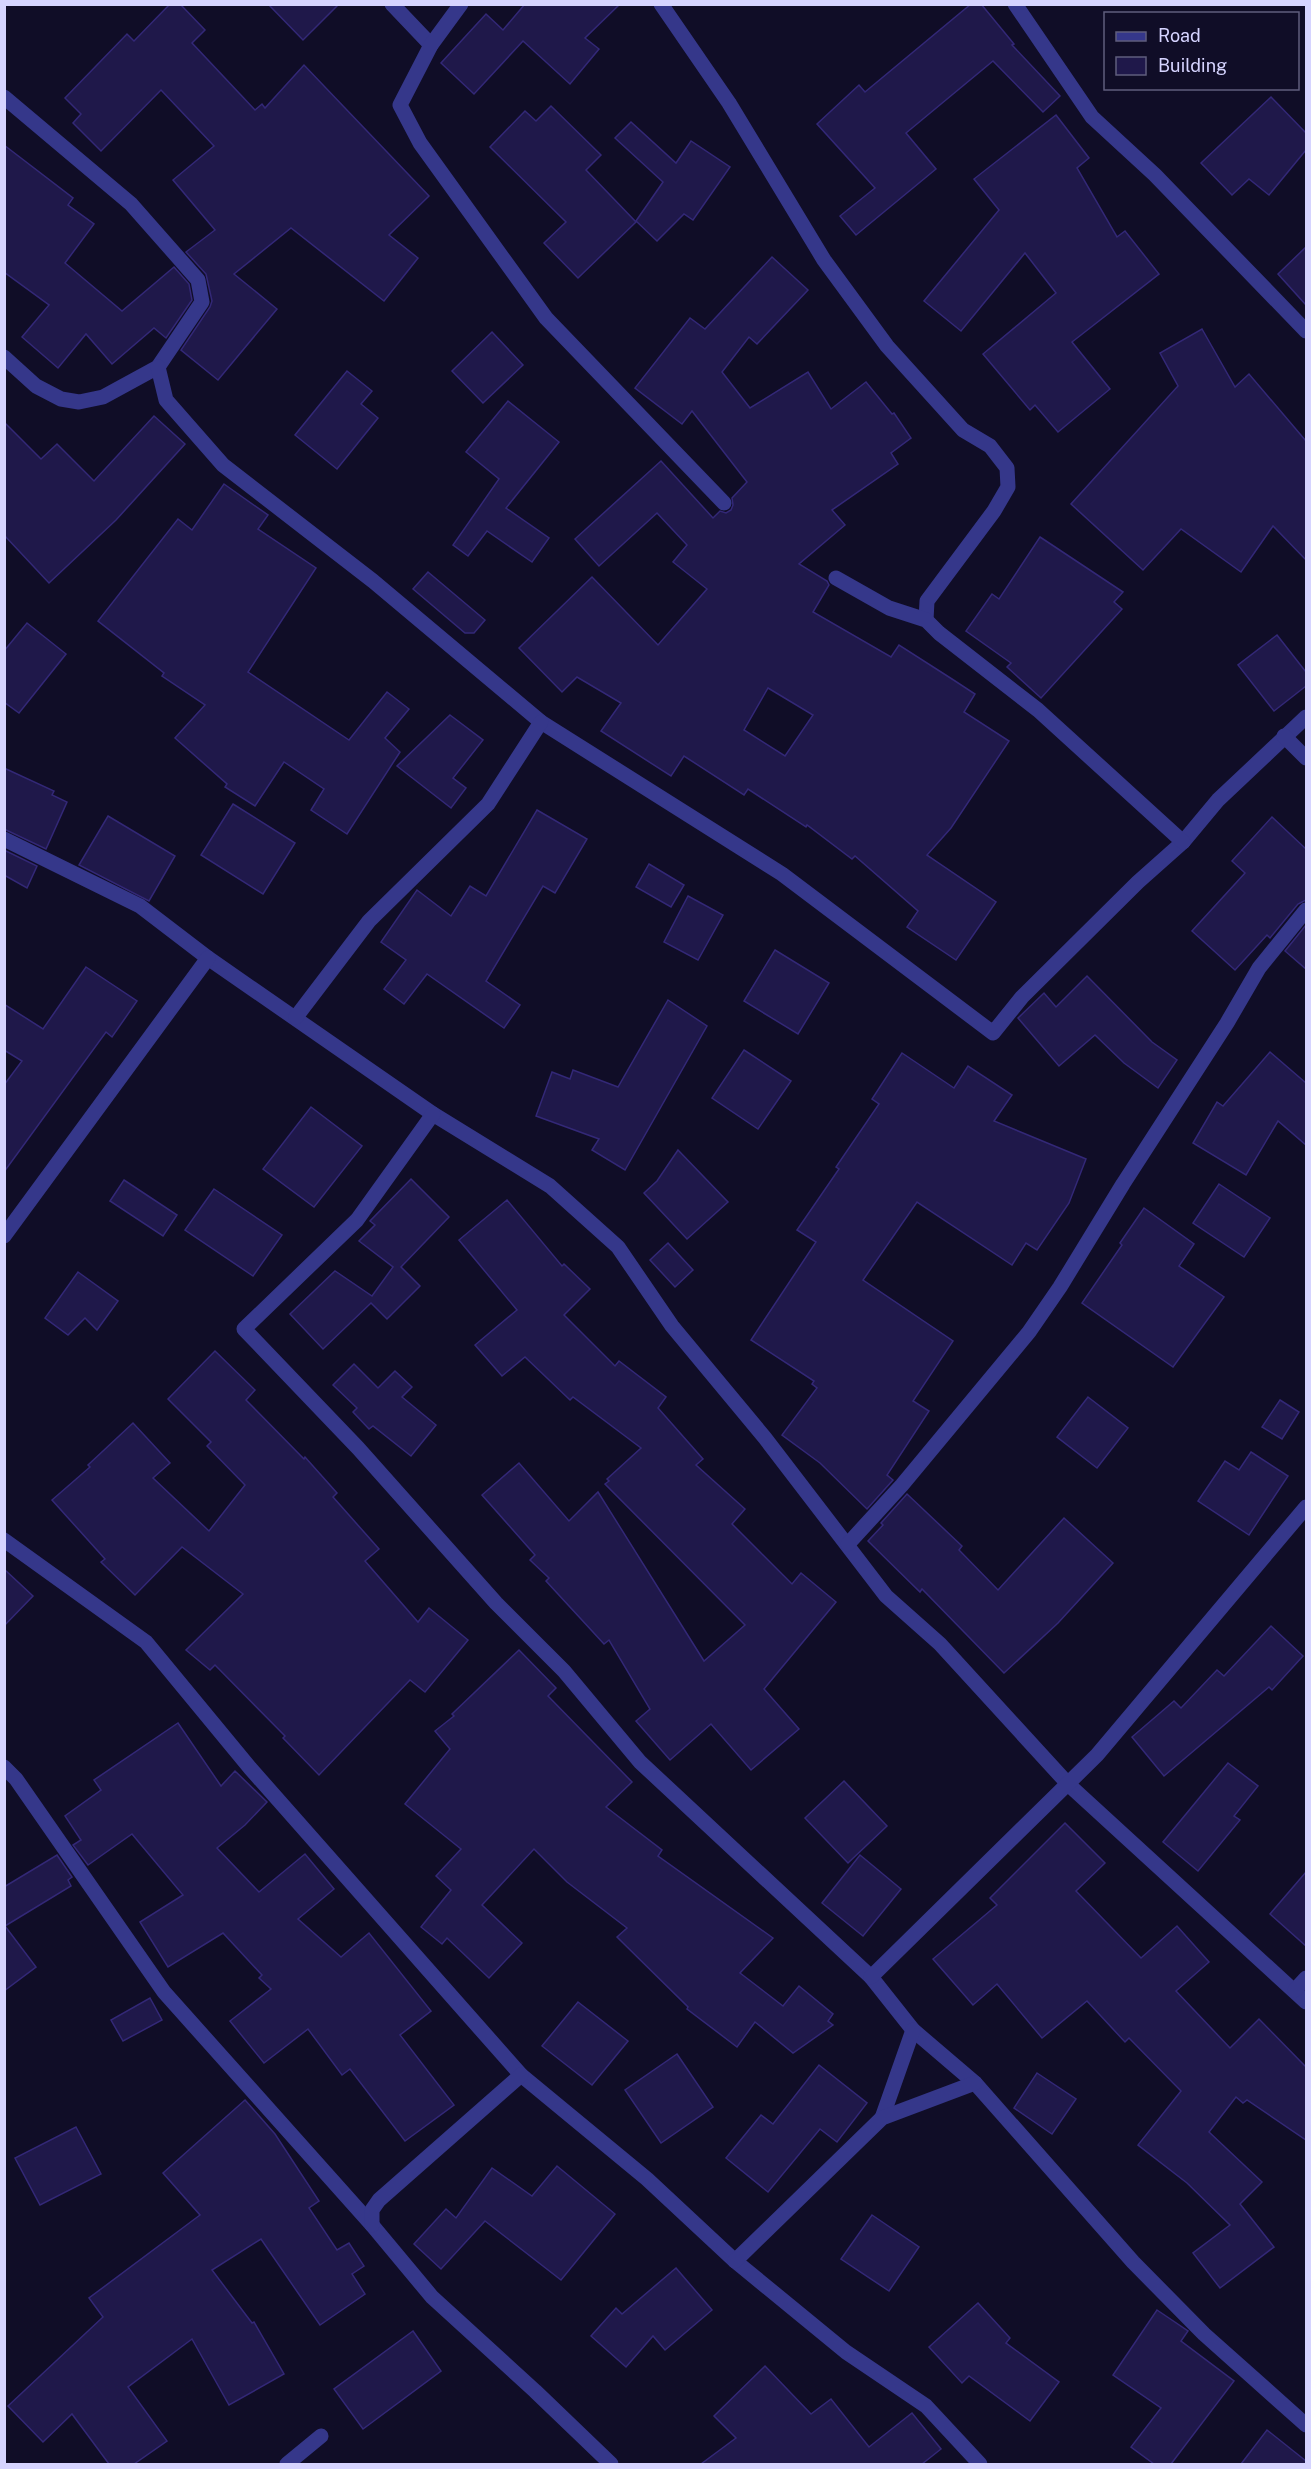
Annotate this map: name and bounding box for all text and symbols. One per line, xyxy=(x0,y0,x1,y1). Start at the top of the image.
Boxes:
legend xyxy=(1104,12,1299,90)
text: Road xyxy=(1158,25,1201,46)
text: Building xyxy=(1158,55,1227,76)

